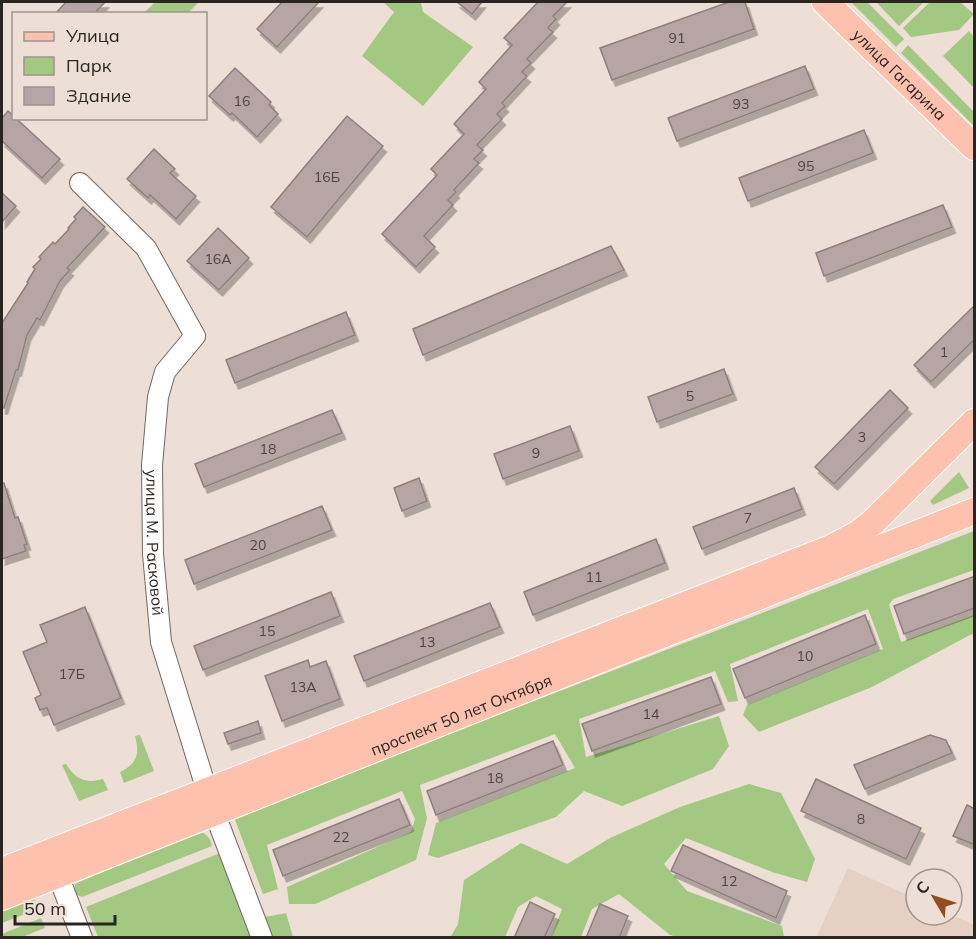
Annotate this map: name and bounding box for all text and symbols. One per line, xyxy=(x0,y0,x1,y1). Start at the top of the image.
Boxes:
legend xyxy=(12,12,207,120)
text: Улица xyxy=(65,24,120,47)
street label: улица Гагарина xyxy=(849,25,951,125)
house number: 91 xyxy=(669,29,685,47)
text: Парк xyxy=(66,54,112,77)
text: Здание xyxy=(66,84,131,107)
house number: 16 xyxy=(234,92,250,110)
house number: 93 xyxy=(733,95,749,113)
house number: 95 xyxy=(798,157,814,175)
house number: 16Б xyxy=(314,168,340,186)
house number: 16А xyxy=(204,250,232,268)
house number: 1 xyxy=(940,343,948,361)
house number: 5 xyxy=(686,387,694,405)
house number: 3 xyxy=(858,428,866,446)
house number: 18 xyxy=(260,440,276,458)
house number: 9 xyxy=(532,444,540,462)
street label: улица М. Расковой xyxy=(142,469,169,616)
house number: 7 xyxy=(744,509,752,527)
house number: 20 xyxy=(250,536,266,554)
house number: 11 xyxy=(586,568,602,586)
house number: 15 xyxy=(259,622,275,640)
house number: 13 xyxy=(419,633,435,651)
house number: 10 xyxy=(797,647,813,665)
house number: 17Б xyxy=(59,665,85,683)
street label: проспект 50 лет Октября xyxy=(368,670,555,760)
house number: 13А xyxy=(289,678,317,696)
house number: 14 xyxy=(643,705,660,723)
house number: 18 xyxy=(487,769,503,787)
house number: 8 xyxy=(857,810,865,828)
house number: 22 xyxy=(333,828,349,846)
north arrow xyxy=(904,867,964,927)
house number: 12 xyxy=(721,872,737,890)
text: С xyxy=(911,877,934,898)
scale bar xyxy=(15,888,116,926)
text: 50 m xyxy=(24,897,66,920)

